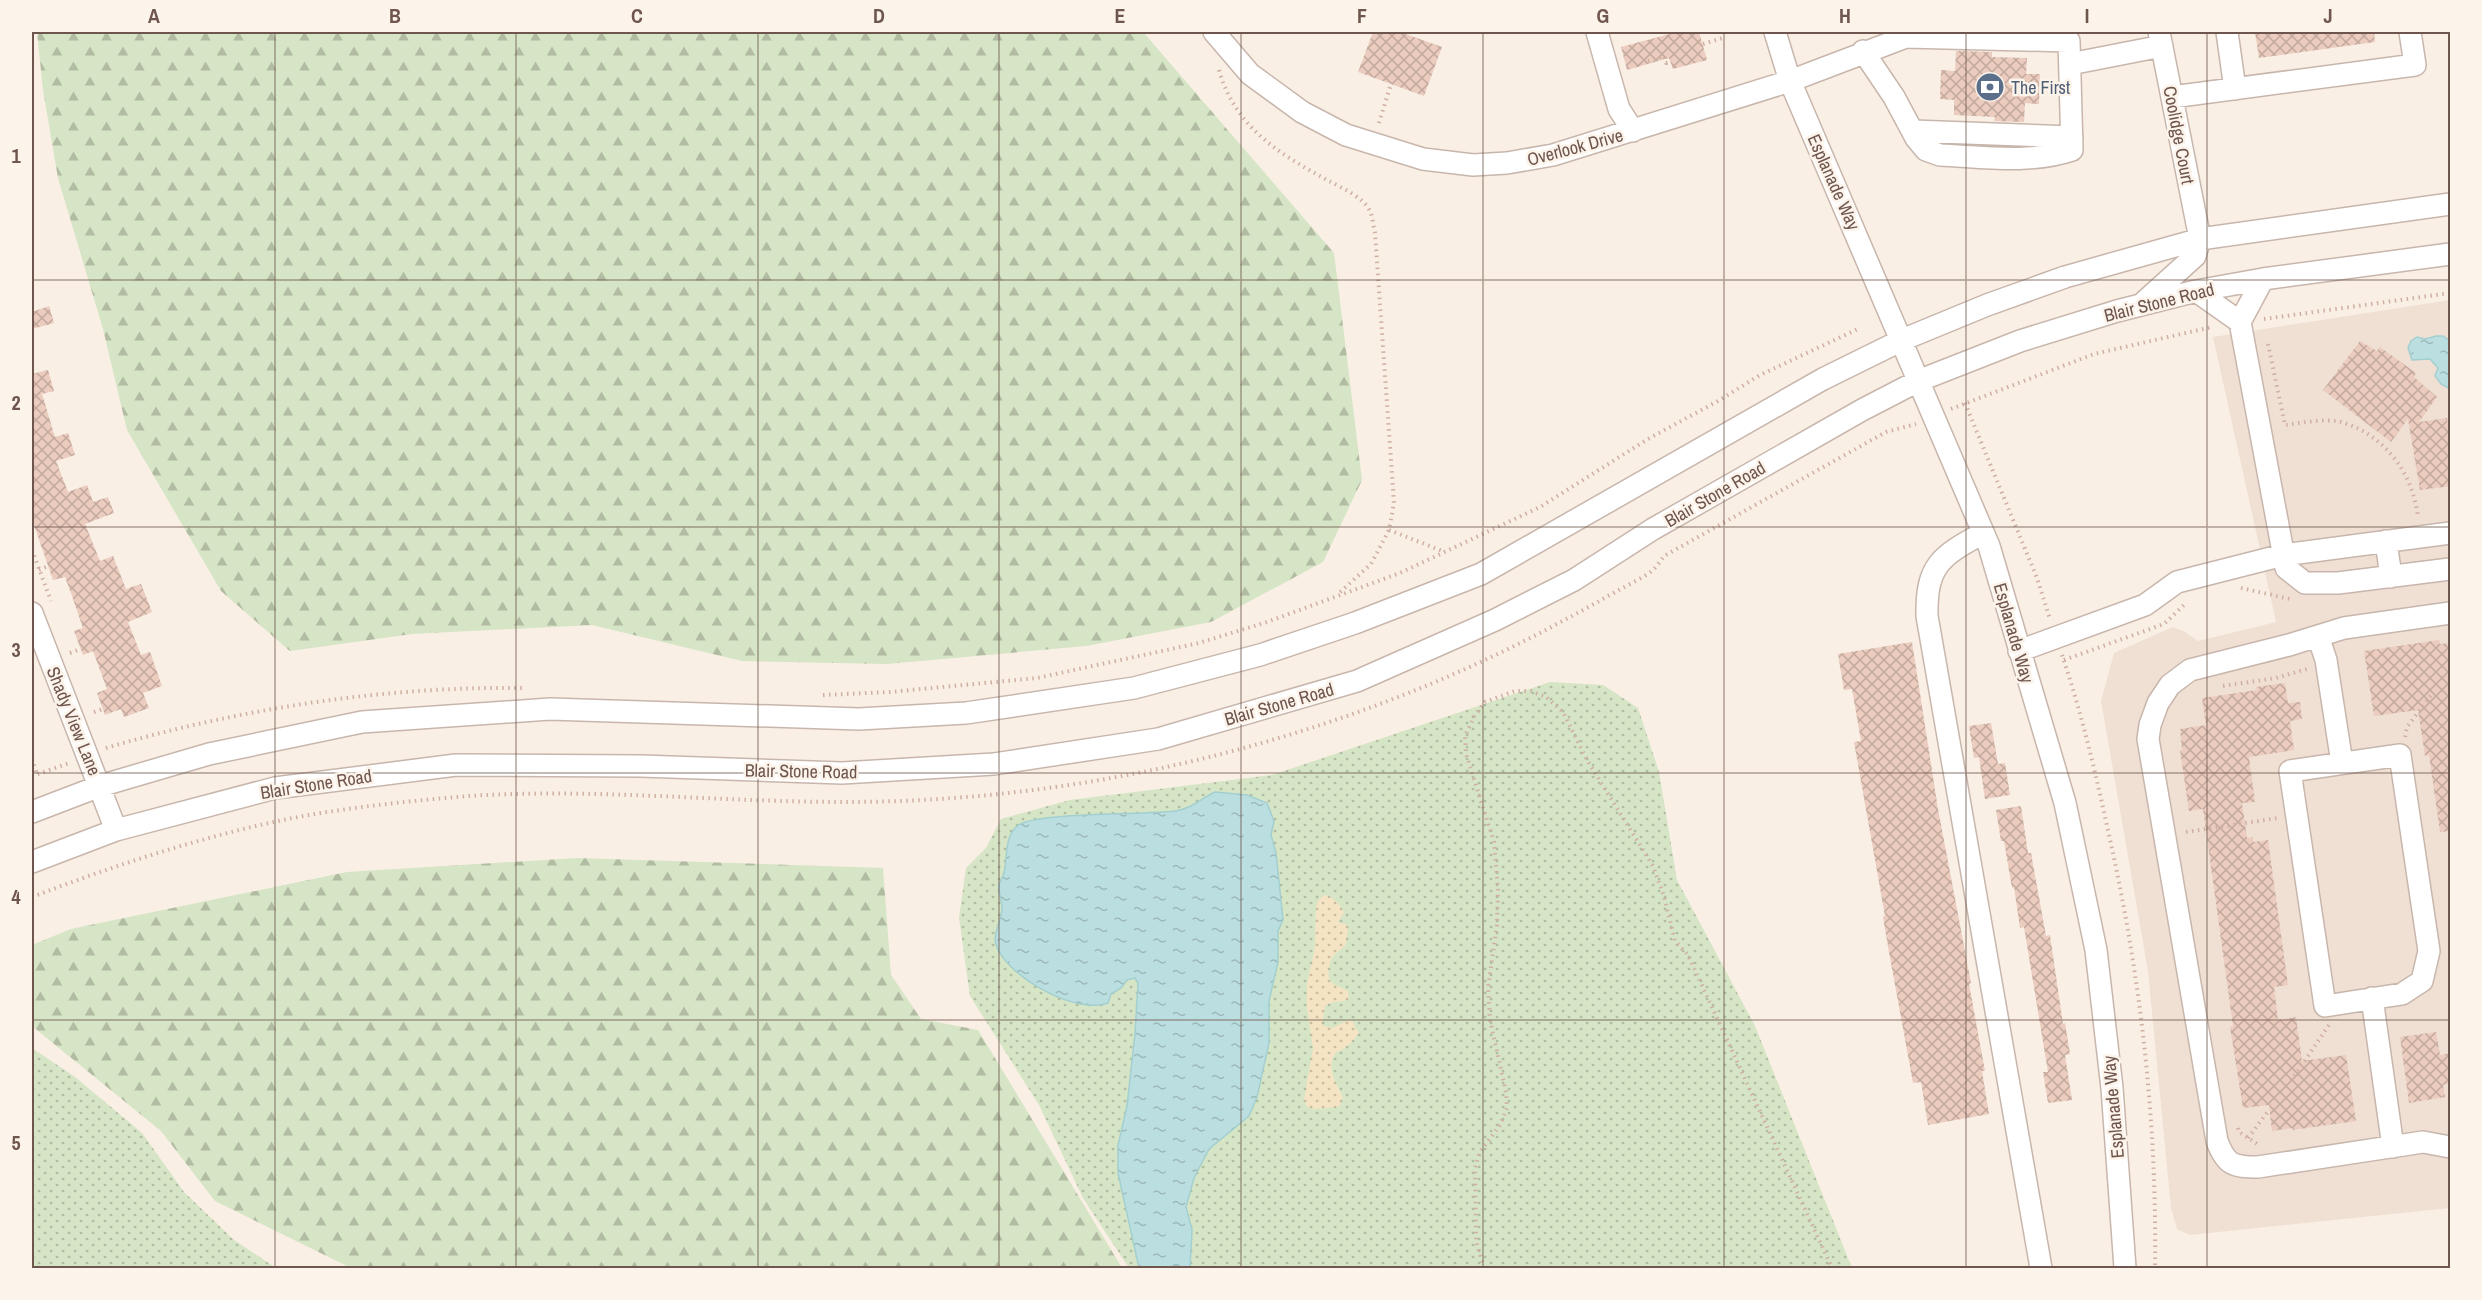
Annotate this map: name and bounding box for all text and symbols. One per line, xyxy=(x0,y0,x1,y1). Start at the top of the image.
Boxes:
text: A xyxy=(148,2,160,29)
text: B xyxy=(389,2,401,29)
text: C xyxy=(631,2,643,29)
text: D xyxy=(873,2,885,29)
text: E xyxy=(1115,2,1126,29)
text: F xyxy=(1357,2,1367,29)
text: G xyxy=(1597,2,1609,29)
text: H xyxy=(1839,2,1851,29)
text: I xyxy=(2085,2,2089,29)
text: J xyxy=(2323,2,2333,29)
bank icon: The First xyxy=(1974,71,2006,103)
place label: The First xyxy=(2011,75,2070,100)
street label: Coolidge Court xyxy=(2157,84,2201,186)
street label: Overlook Drive xyxy=(1524,122,1626,172)
street label: Esplanade Way xyxy=(1802,130,1867,235)
text: 1 xyxy=(11,142,21,169)
street label: Blair Stone Road xyxy=(2101,276,2217,328)
text: 2 xyxy=(11,389,21,416)
street label: Blair Stone Road xyxy=(1660,455,1770,533)
street label: Esplanade Way xyxy=(1988,580,2040,686)
text: 3 xyxy=(11,636,21,663)
street label: Shady View Lane xyxy=(41,663,107,779)
street label: Blair Stone Road xyxy=(1222,676,1336,732)
street label: Blair Stone Road xyxy=(745,758,857,784)
street label: Blair Stone Road xyxy=(259,763,373,805)
text: 4 xyxy=(11,883,21,910)
street label: Esplanade Way xyxy=(2096,1054,2130,1159)
text: 5 xyxy=(11,1129,21,1156)

